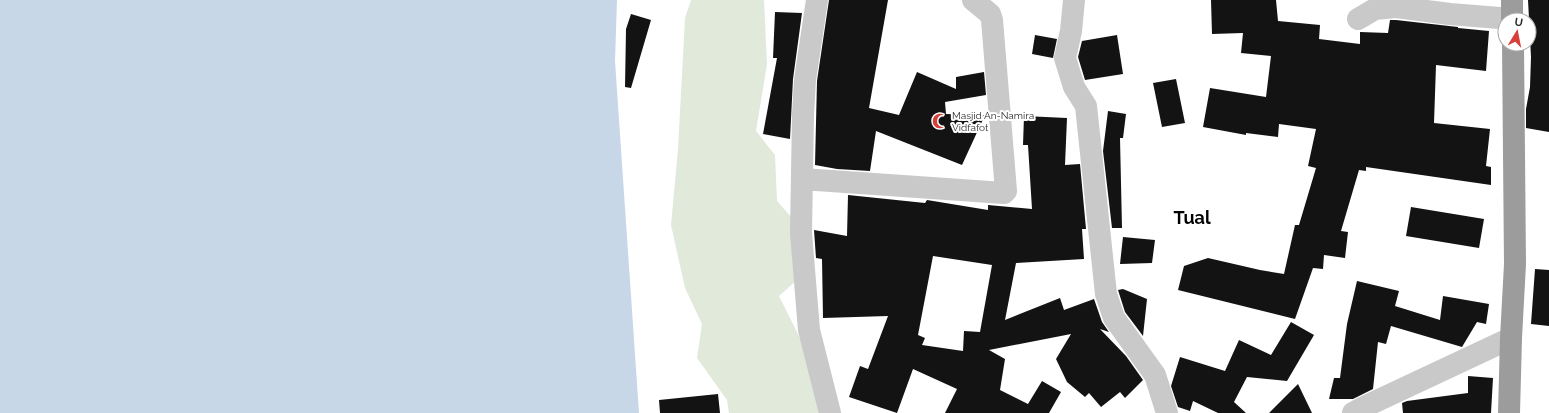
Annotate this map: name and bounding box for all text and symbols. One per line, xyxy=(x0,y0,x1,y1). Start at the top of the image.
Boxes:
north arrow xyxy=(1497,12,1537,52)
text: U xyxy=(1513,16,1524,30)
place label: Masjid An-Namira Vidfafot xyxy=(952,110,1034,133)
mosque icon: Masjid An-Namira Vidfafot xyxy=(931,112,949,130)
district label: Tual xyxy=(1173,207,1211,228)

